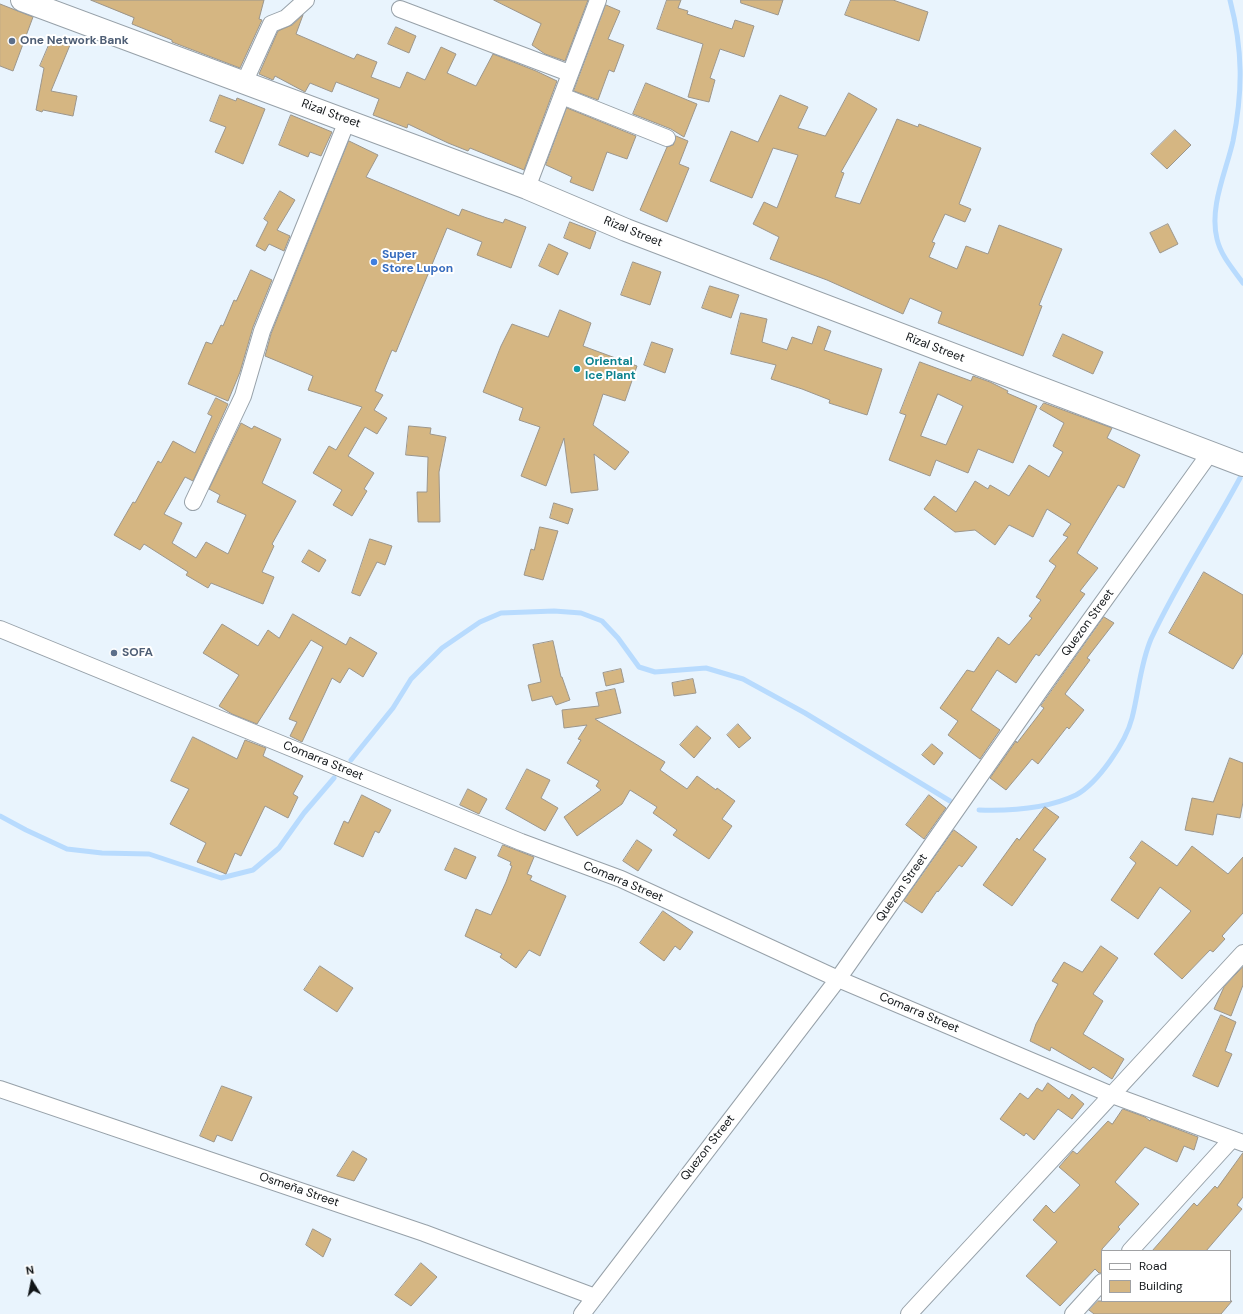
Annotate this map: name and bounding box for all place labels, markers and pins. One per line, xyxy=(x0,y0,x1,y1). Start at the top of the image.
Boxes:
place label: One Network Bank xyxy=(20,34,129,48)
marker: One Network Bank xyxy=(7,36,17,46)
place label: Super Store Lupon xyxy=(382,248,453,276)
marker: Super Store Lupon xyxy=(369,257,379,267)
place label: Oriental Ice Plant xyxy=(585,355,636,383)
marker: Oriental Ice Plant xyxy=(572,364,582,374)
place label: SOFA xyxy=(122,646,153,660)
marker: SOFA xyxy=(109,648,119,658)

